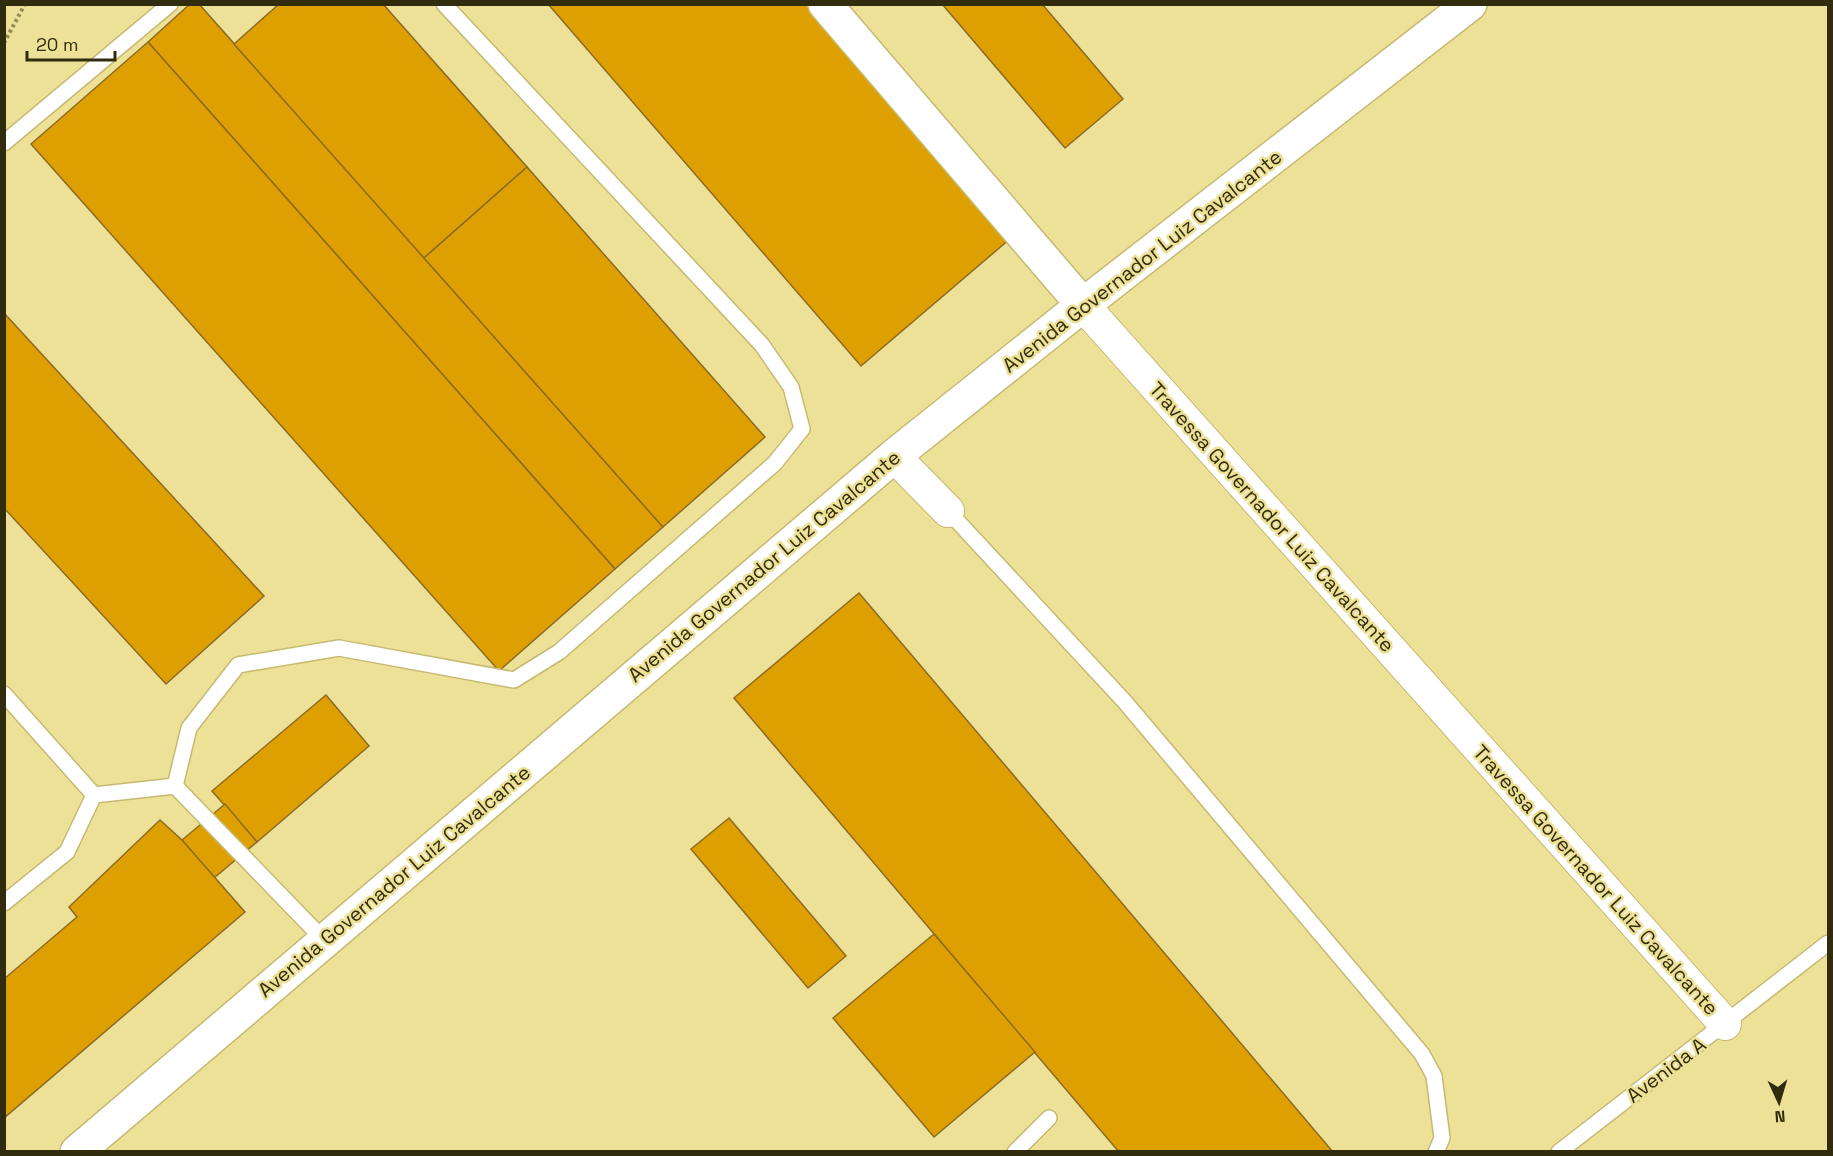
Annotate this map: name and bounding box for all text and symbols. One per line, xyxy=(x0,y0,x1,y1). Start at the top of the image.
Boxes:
scale bar xyxy=(27,24,116,62)
text: 20 m xyxy=(36,33,79,56)
street label: Avenida Governador Luiz Cavalcante xyxy=(997,144,1287,378)
street label: Travessa Governador Luiz Cavalcante xyxy=(1144,376,1400,658)
street label: Avenida Governador Luiz Cavalcante xyxy=(622,444,906,688)
street label: Travessa Governador Luiz Cavalcante xyxy=(1468,739,1724,1021)
street label: Avenida Governador Luiz Cavalcante xyxy=(252,759,536,1003)
street label: Avenida A xyxy=(1621,1031,1711,1109)
north arrow xyxy=(1749,1072,1809,1132)
text: N xyxy=(1774,1106,1786,1127)

